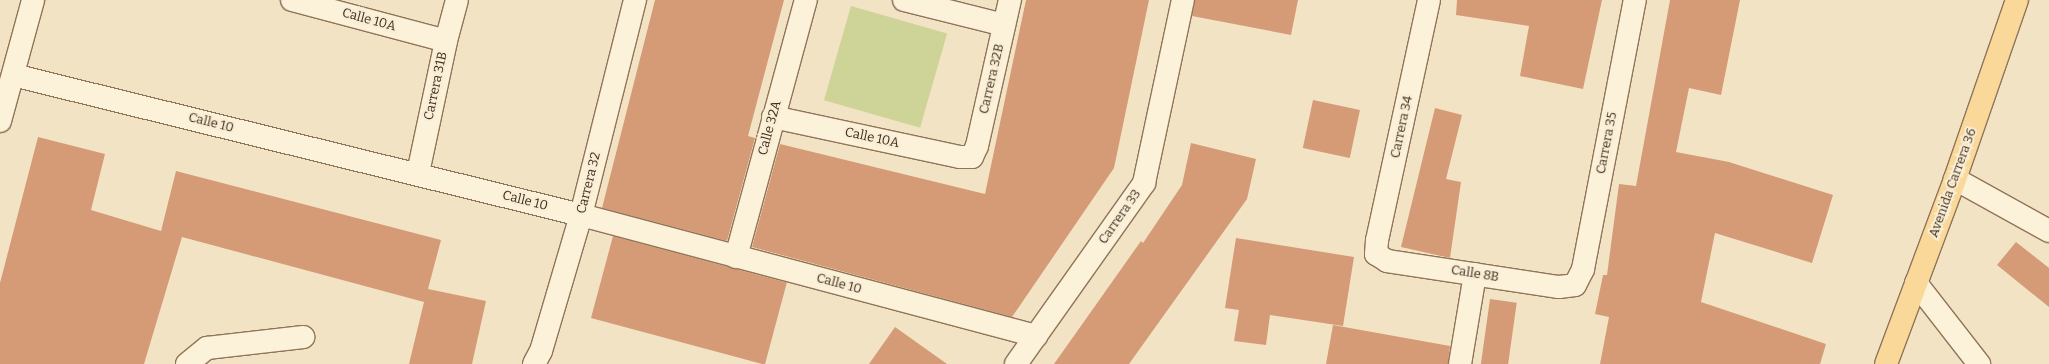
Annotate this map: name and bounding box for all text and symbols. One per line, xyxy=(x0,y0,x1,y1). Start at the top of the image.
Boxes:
street label: Calle 10A xyxy=(340,5,398,35)
street label: Carrera 32B xyxy=(976,43,1008,115)
street label: Carrera 31B xyxy=(421,50,451,122)
street label: Carrera 34 xyxy=(1388,94,1416,160)
street label: Calle 32A xyxy=(755,99,785,157)
street label: Calle 10 xyxy=(187,110,235,136)
street label: Carrera 35 xyxy=(1593,111,1621,175)
street label: Calle 10A xyxy=(843,125,901,151)
street label: Avenida Carrera 36 xyxy=(1926,126,1980,240)
street label: Carrera 32 xyxy=(574,151,604,215)
street label: Carrera 33 xyxy=(1096,187,1144,247)
street label: Calle 10 xyxy=(501,188,549,214)
street label: Calle 8B xyxy=(1450,263,1500,285)
street label: Calle 10 xyxy=(815,271,863,297)

